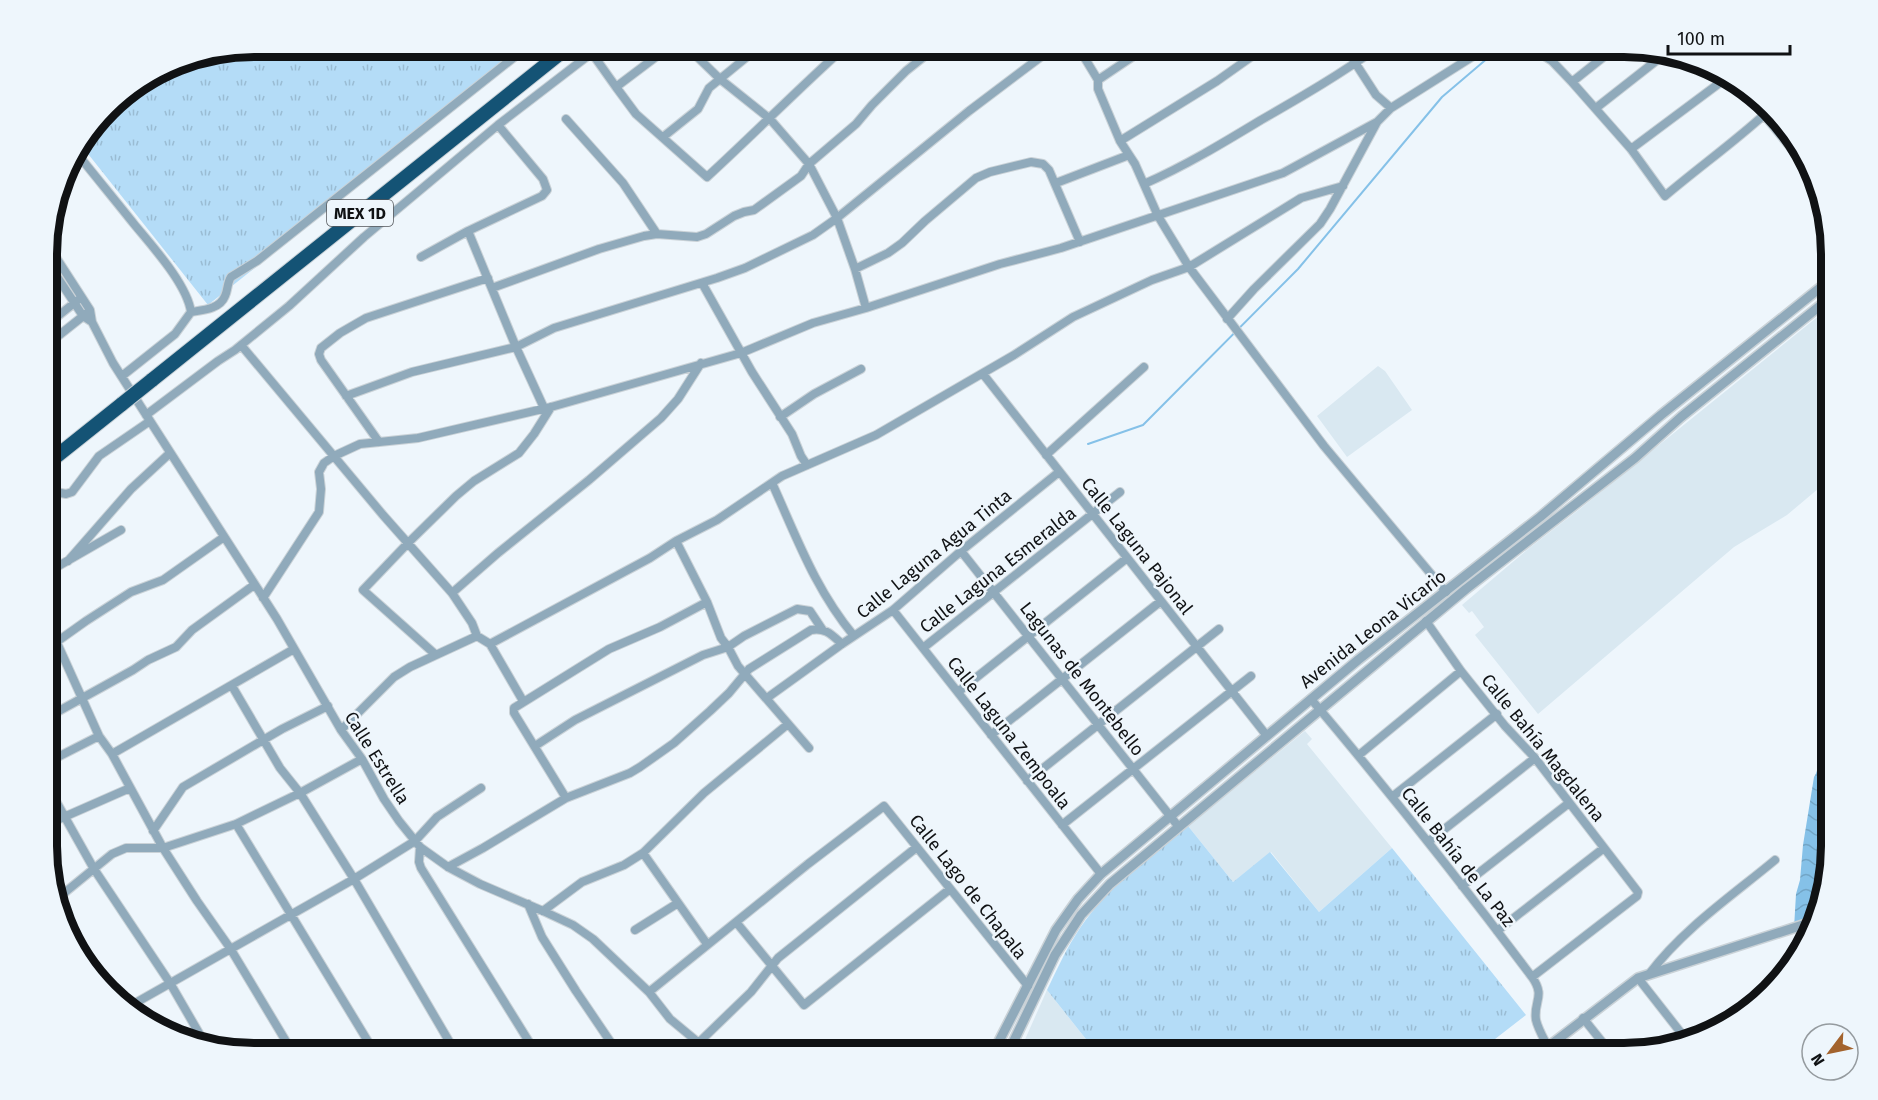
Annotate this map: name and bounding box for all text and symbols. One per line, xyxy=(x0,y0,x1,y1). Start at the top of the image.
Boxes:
scale bar xyxy=(1668,18,1790,56)
text: 100 m xyxy=(1677,28,1725,50)
road number: MEX 1D xyxy=(327,200,393,226)
street label: Calle Laguna Pajonal xyxy=(1077,473,1197,619)
street label: Calle Laguna Agua Tinta xyxy=(852,485,1016,623)
street label: Calle Laguna Esmeralda xyxy=(915,502,1081,638)
street label: Avenida Leona Vicario xyxy=(1295,565,1451,693)
street label: Lagunas de Montebello xyxy=(1015,598,1149,760)
street label: Calle Laguna Zempoala xyxy=(943,652,1075,814)
street label: Calle Bahía Magdalena xyxy=(1477,670,1609,826)
street label: Calle Estrella xyxy=(340,707,414,809)
street label: Calle Bahía de La Paz xyxy=(1397,783,1519,931)
street label: Calle Lago de Chapala xyxy=(905,810,1031,964)
north arrow xyxy=(1800,1022,1860,1082)
text: N xyxy=(1807,1050,1829,1069)

